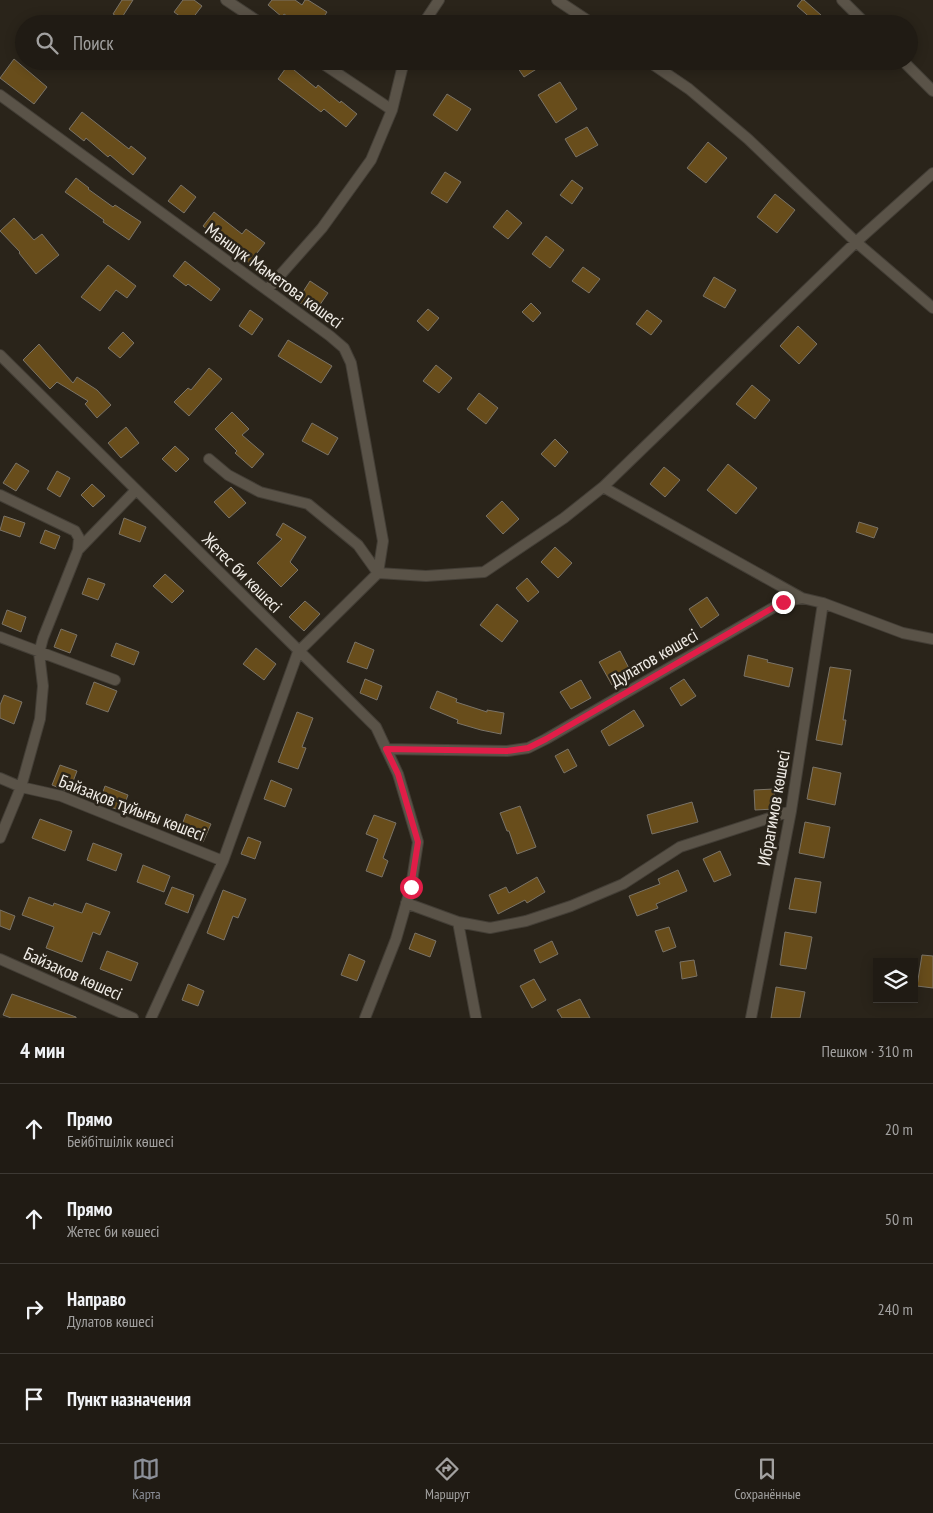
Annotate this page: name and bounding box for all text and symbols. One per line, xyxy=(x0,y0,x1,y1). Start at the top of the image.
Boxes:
search box xyxy=(15,15,918,70)
icon: search xyxy=(33,29,61,57)
text: Поиск xyxy=(73,31,114,55)
street label: Мәншүк Маметова көшесі xyxy=(201,218,348,333)
street label: Жетес би көшесі xyxy=(197,527,287,618)
route end xyxy=(772,591,795,614)
street label: Дулатов көшесі xyxy=(606,623,702,692)
street label: Ибрагимов көшесі xyxy=(752,748,795,868)
street label: Байзақов тұйығы көшесі xyxy=(56,769,209,846)
route start xyxy=(400,876,423,899)
street label: Байзақов көшесі xyxy=(20,942,126,1006)
map controls xyxy=(873,958,918,1003)
button: layers xyxy=(873,958,918,1003)
text: 4 мин xyxy=(20,1037,65,1064)
text: Пешком · 310 m xyxy=(822,1041,913,1061)
text: Прямо xyxy=(67,1107,112,1131)
icon: ahead xyxy=(20,1115,48,1143)
text: 20 m xyxy=(885,1119,913,1139)
text: Бейбітшілік көшесі xyxy=(67,1131,174,1151)
text: Прямо xyxy=(67,1197,112,1221)
icon: ahead xyxy=(20,1205,48,1233)
text: 50 m xyxy=(885,1209,913,1229)
text: Жетес би көшесі xyxy=(67,1221,160,1241)
text: Направо xyxy=(67,1287,126,1311)
icon: right xyxy=(20,1295,48,1323)
text: 240 m xyxy=(878,1299,913,1319)
text: Дулатов көшесі xyxy=(67,1311,154,1331)
icon: arrive xyxy=(20,1385,48,1413)
text: Пункт назначения xyxy=(67,1387,191,1411)
tab: Карта xyxy=(132,1455,161,1503)
tab: Маршрут xyxy=(425,1455,470,1503)
tab: Сохранённые xyxy=(734,1455,801,1503)

